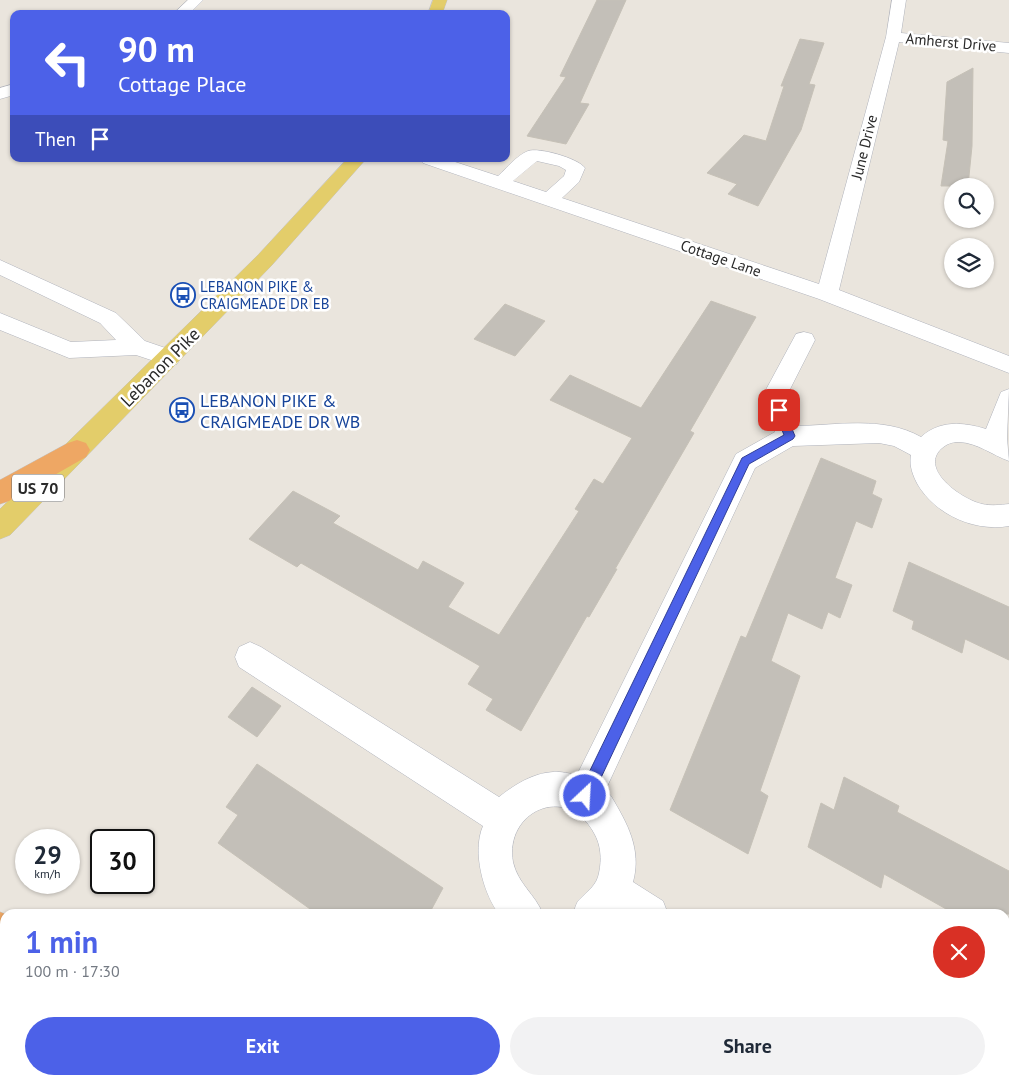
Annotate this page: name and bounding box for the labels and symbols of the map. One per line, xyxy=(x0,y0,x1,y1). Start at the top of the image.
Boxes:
street label: Amherst Drive xyxy=(905,29,997,55)
street label: June Drive xyxy=(847,113,881,182)
street label: Cottage Lane xyxy=(678,235,764,281)
place label: LEBANON PIKE & CRAIGMEADE DR EB xyxy=(200,277,330,313)
bus stop icon: LEBANON PIKE & CRAIGMEADE DR EB xyxy=(170,282,196,308)
street label: Lebanon Pike xyxy=(116,323,204,411)
place label: LEBANON PIKE & CRAIGMEADE DR WB xyxy=(200,389,360,433)
pin xyxy=(758,389,800,431)
bus stop icon: LEBANON PIKE & CRAIGMEADE DR WB xyxy=(169,397,195,423)
road number: US 70 xyxy=(12,474,64,502)
position arrow xyxy=(558,769,610,821)
speed limit sign: 30 xyxy=(90,829,155,894)

